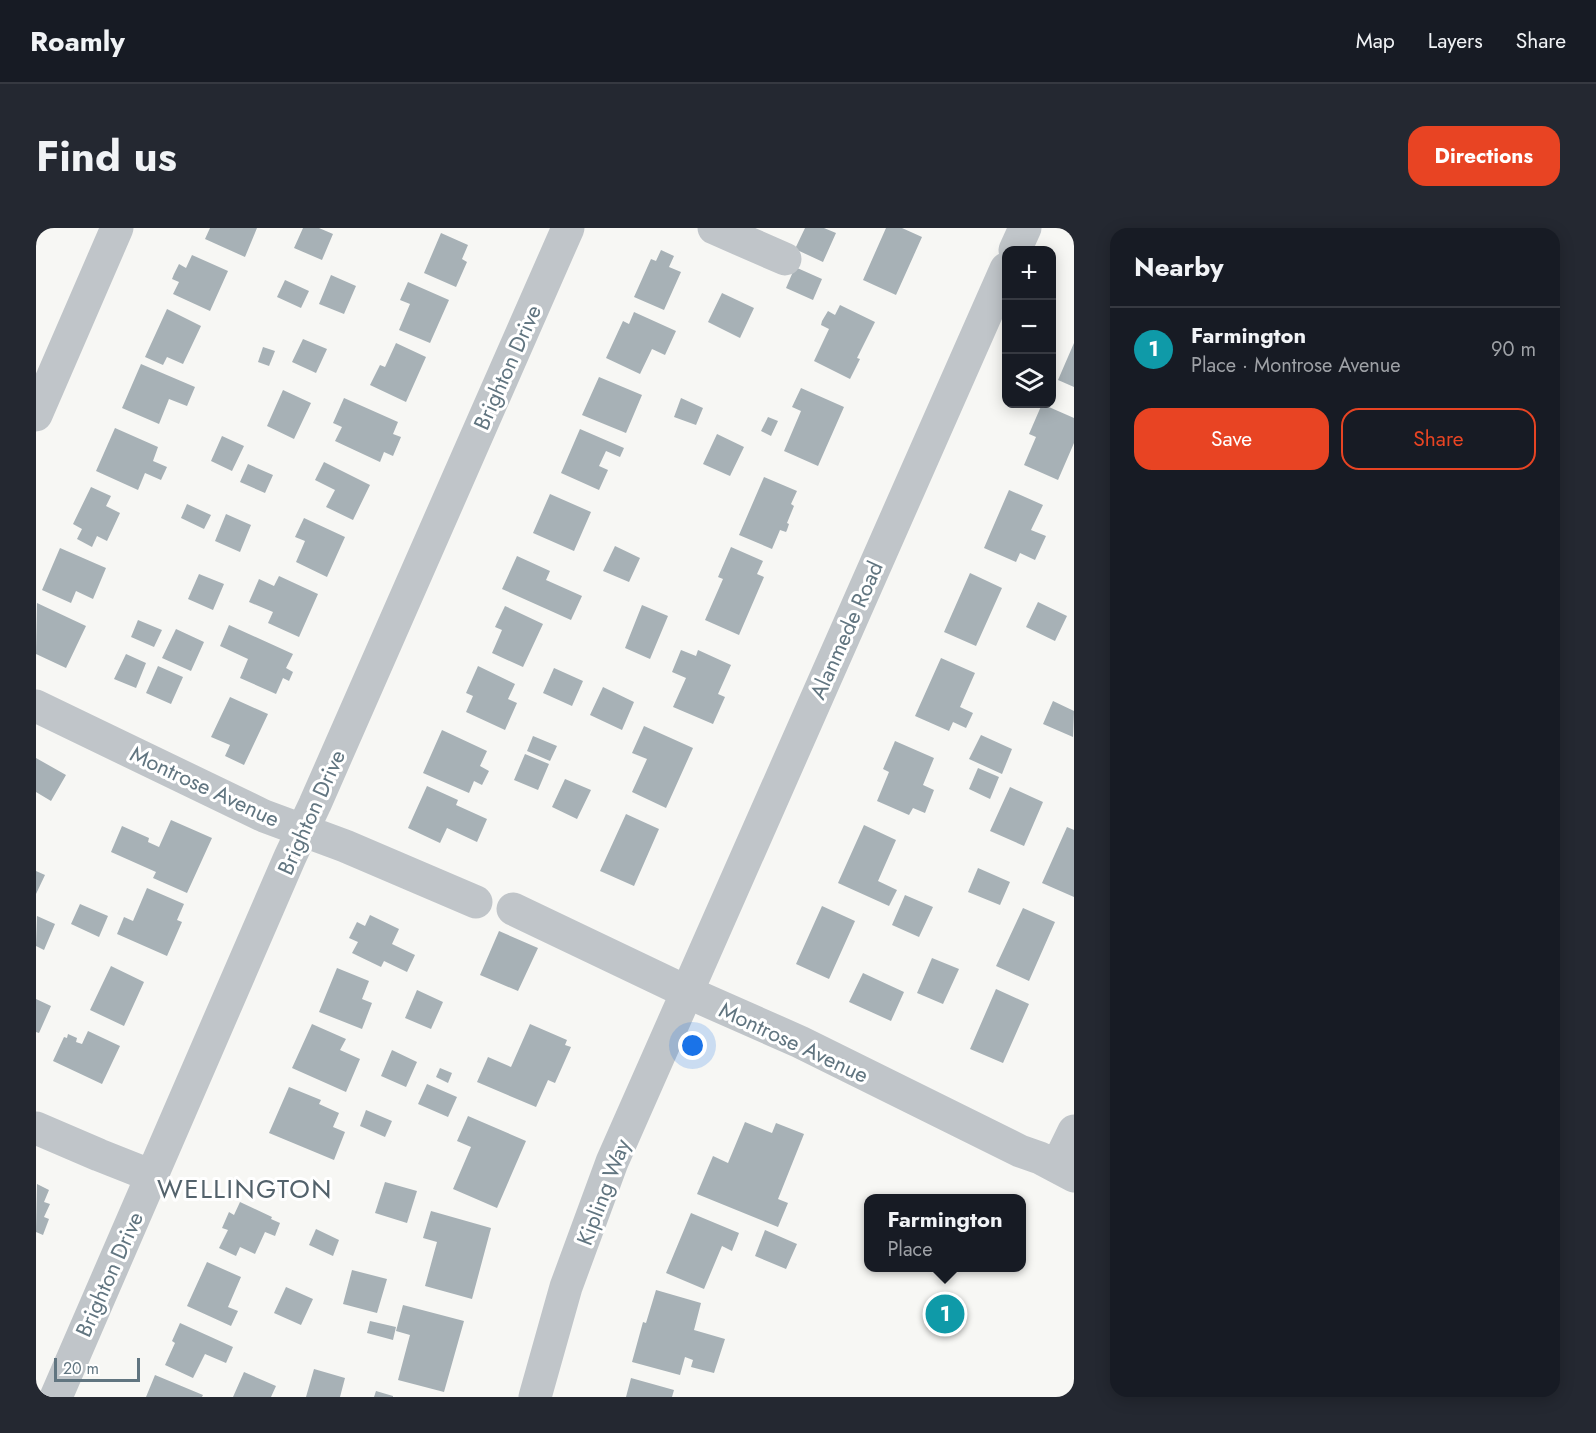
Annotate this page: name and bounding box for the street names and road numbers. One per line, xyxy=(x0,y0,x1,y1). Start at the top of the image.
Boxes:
street label: Brighton Drive xyxy=(465,299,549,435)
street label: Alanmede Road xyxy=(801,556,891,704)
street label: Montrose Avenue xyxy=(125,737,285,835)
street label: Brighton Drive xyxy=(269,744,353,880)
street label: Montrose Avenue xyxy=(714,993,874,1091)
street label: Kipling Way xyxy=(568,1134,638,1250)
street label: Brighton Drive xyxy=(67,1206,151,1342)

